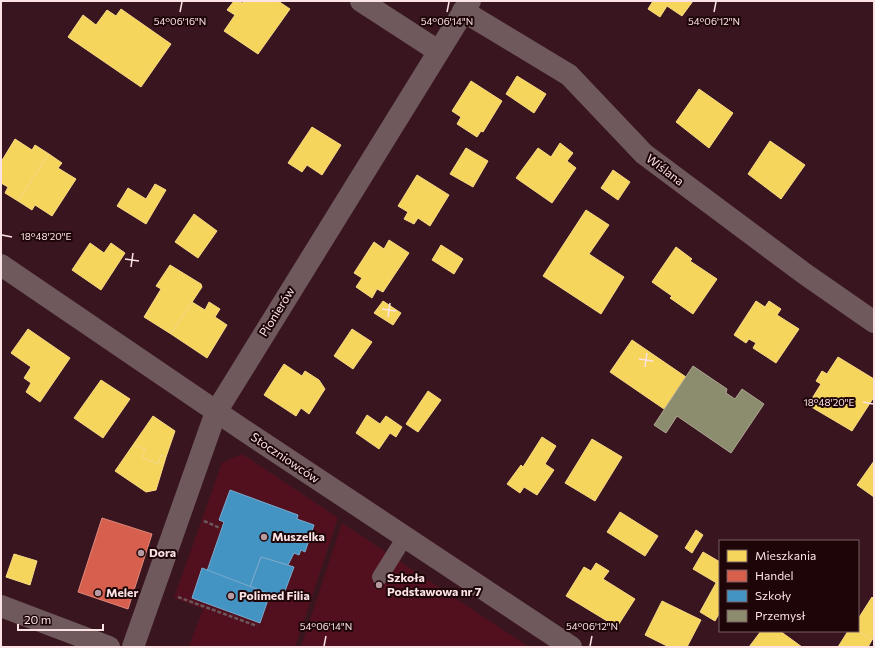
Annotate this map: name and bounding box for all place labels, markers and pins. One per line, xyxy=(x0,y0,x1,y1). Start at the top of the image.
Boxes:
place label: Muszelka xyxy=(272,529,325,543)
marker: Muszelka xyxy=(259,532,269,542)
place label: Dora xyxy=(149,545,176,559)
marker: Dora xyxy=(136,548,146,558)
place label: Szkoła Podstawowa nr 7 xyxy=(387,570,482,598)
marker: Szkoła Podstawowa nr 7 xyxy=(374,580,384,590)
place label: Meler xyxy=(106,585,138,599)
marker: Meler xyxy=(93,588,103,598)
place label: Polimed Filia xyxy=(239,588,310,602)
marker: Polimed Filia xyxy=(226,591,236,601)

